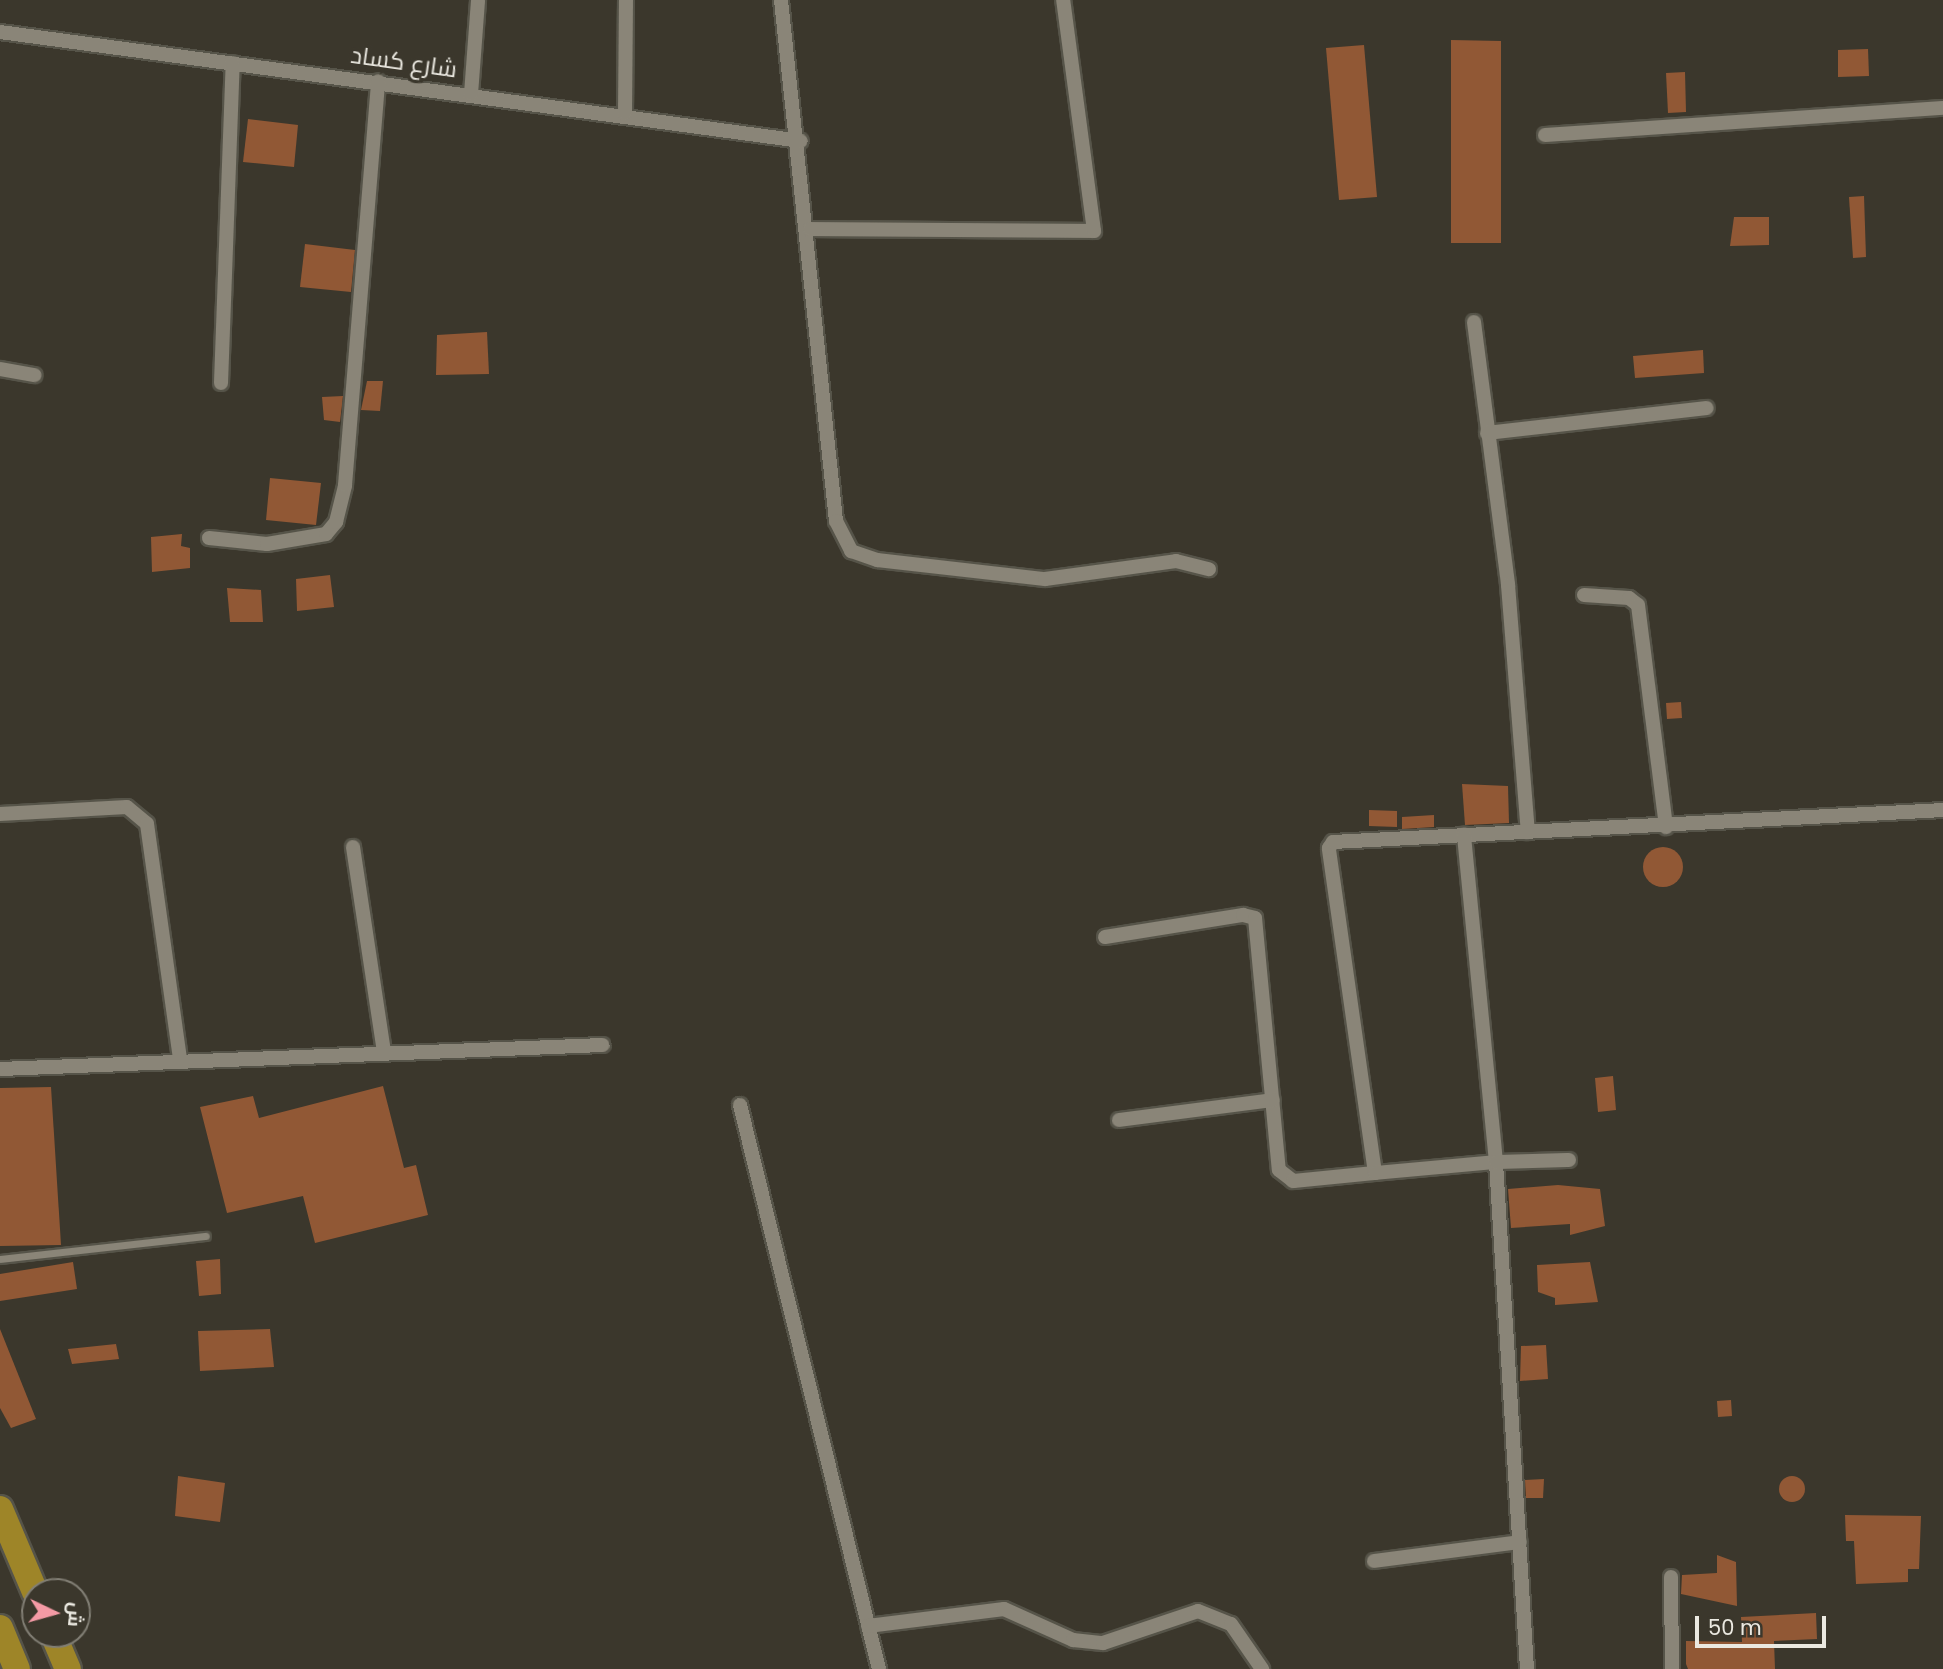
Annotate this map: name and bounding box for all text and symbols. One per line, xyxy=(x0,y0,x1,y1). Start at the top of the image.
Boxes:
street label: شارع كساد xyxy=(349,40,459,84)
north arrow xyxy=(21,1578,91,1648)
text: ش xyxy=(61,1601,90,1628)
scale bar xyxy=(1698,1602,1829,1646)
text: 50 m xyxy=(1708,1613,1762,1642)

